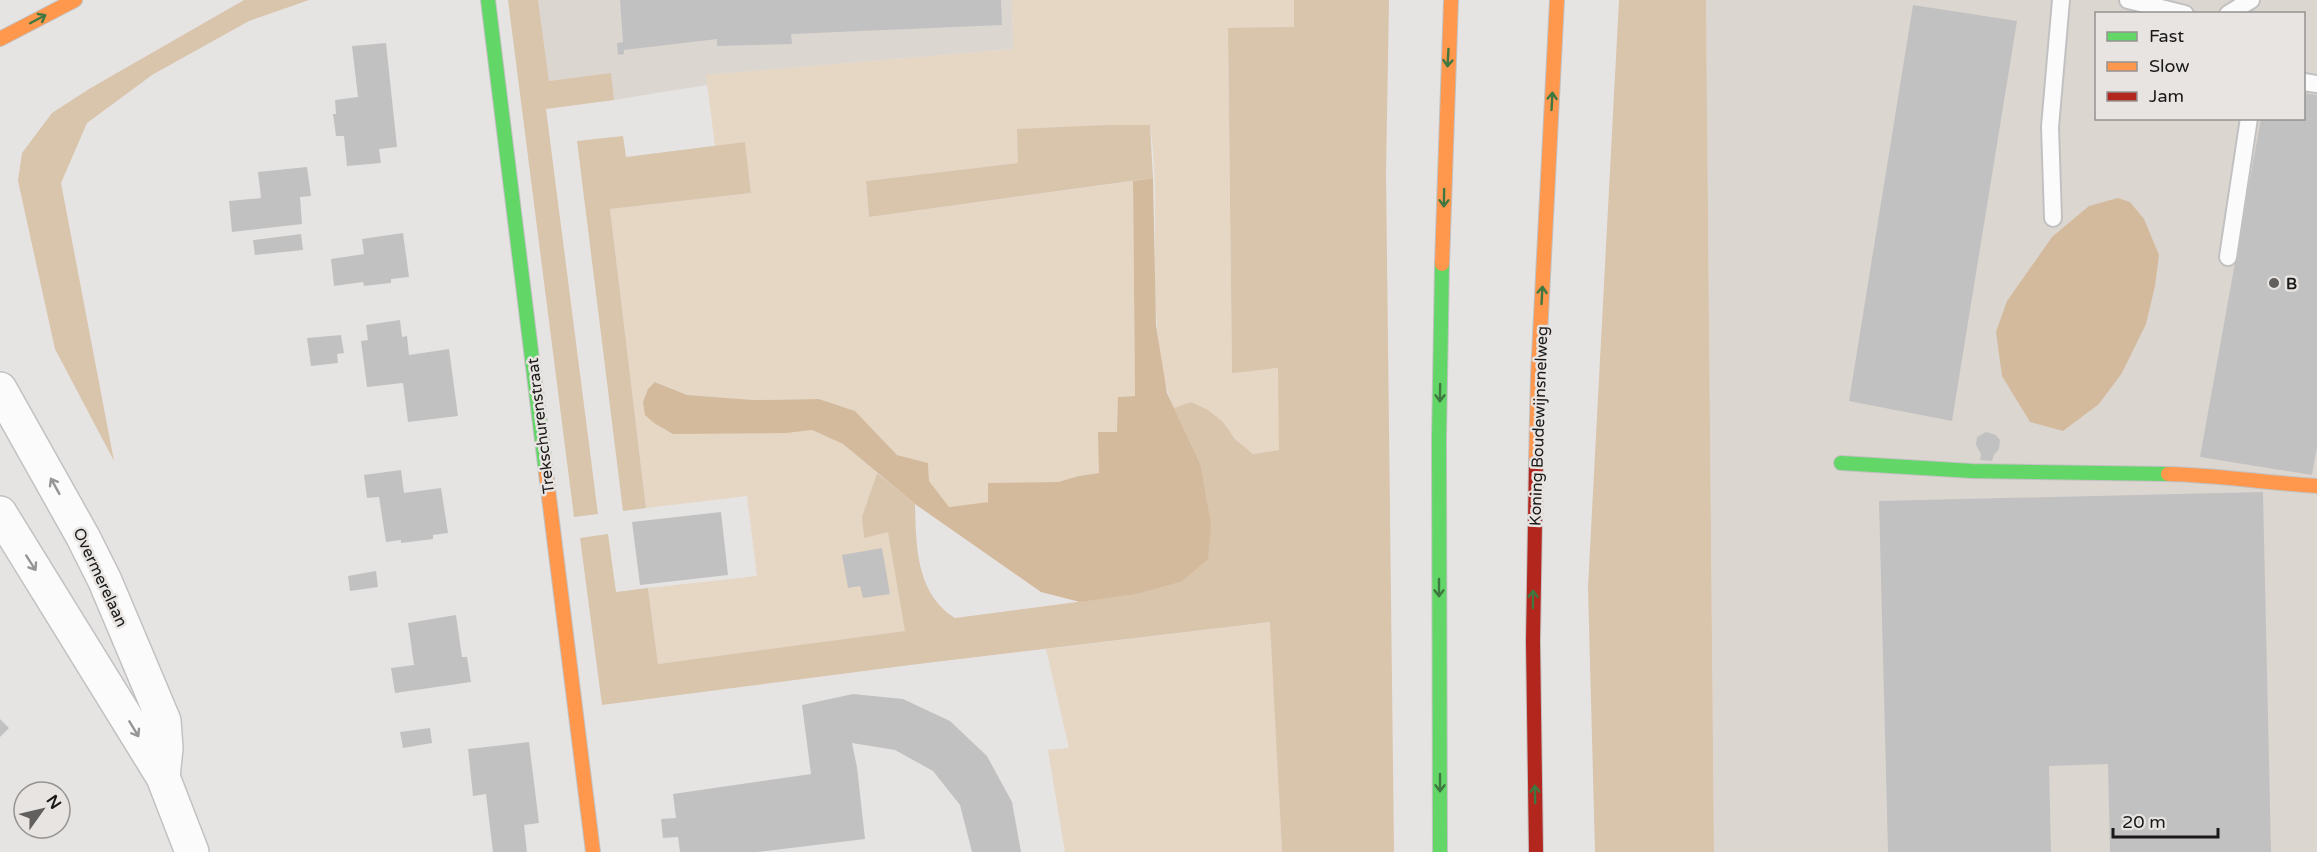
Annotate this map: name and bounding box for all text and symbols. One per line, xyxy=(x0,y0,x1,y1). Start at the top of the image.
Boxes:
legend xyxy=(2095,12,2305,120)
one-way arrow xyxy=(28,13,46,24)
text: Fast xyxy=(2149,25,2184,47)
one-way arrow xyxy=(1443,48,1454,68)
text: Slow xyxy=(2149,55,2190,77)
text: Jam xyxy=(2149,85,2184,107)
one-way arrow xyxy=(1547,91,1558,111)
one-way arrow xyxy=(1438,187,1449,207)
place label: B xyxy=(2286,274,2297,294)
marker: B xyxy=(2267,276,2281,290)
one-way arrow xyxy=(1536,286,1547,306)
street label: Koning Boudewijnsnelweg xyxy=(1526,326,1552,527)
street label: Trekschurenstraat xyxy=(523,357,559,495)
one-way arrow xyxy=(1434,382,1445,402)
one-way arrow xyxy=(49,478,61,495)
street label: Overmerelaan xyxy=(68,525,132,630)
one-way arrow xyxy=(25,554,38,571)
one-way arrow xyxy=(1433,577,1445,597)
one-way arrow xyxy=(1528,589,1539,609)
one-way arrow xyxy=(128,720,140,737)
one-way arrow xyxy=(1434,772,1446,792)
north arrow xyxy=(12,780,72,840)
one-way arrow xyxy=(1529,784,1541,804)
text: N xyxy=(42,791,65,813)
scale bar xyxy=(2113,801,2218,839)
text: 20 m xyxy=(2122,811,2166,833)

